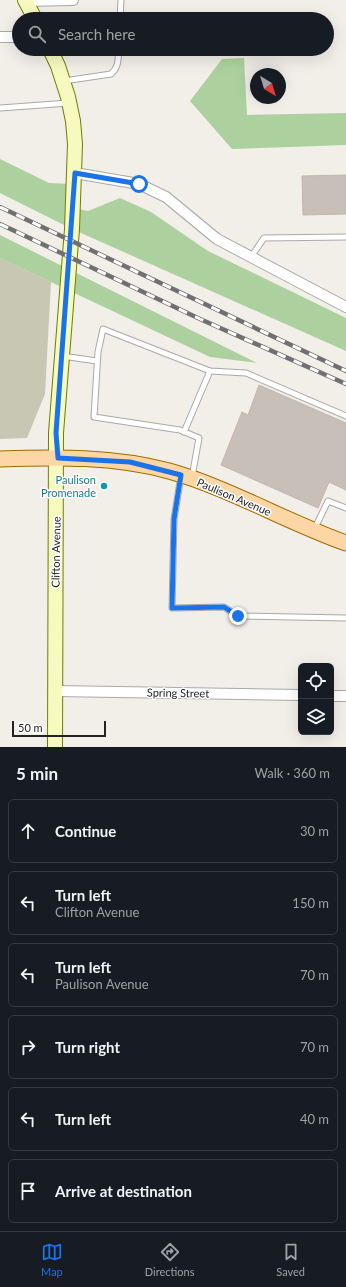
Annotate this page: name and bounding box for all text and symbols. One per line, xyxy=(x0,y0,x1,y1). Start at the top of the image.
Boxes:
search box xyxy=(12,12,334,56)
icon: search xyxy=(26,23,48,45)
text: Search here xyxy=(58,25,135,43)
north arrow xyxy=(250,68,286,104)
route start xyxy=(130,175,148,193)
place label: Paulison Promenade xyxy=(41,473,96,499)
street label: Paulison Avenue xyxy=(195,475,273,518)
marker: Paulison Promenade xyxy=(99,481,109,491)
street label: Clifton Avenue xyxy=(48,516,63,588)
route end xyxy=(229,607,247,625)
map controls xyxy=(298,663,334,735)
button: locate xyxy=(298,663,334,699)
street label: Spring Street xyxy=(147,685,209,700)
button: layers xyxy=(298,699,334,735)
scale bar xyxy=(12,719,106,738)
text: 50 m xyxy=(18,721,43,734)
text: 5 min xyxy=(16,763,58,784)
text: Walk · 360 m xyxy=(254,765,330,781)
icon: ahead xyxy=(17,820,39,842)
text: Continue xyxy=(55,822,116,840)
text: 30 m xyxy=(300,823,329,839)
text: Turn left xyxy=(55,886,111,904)
icon: left xyxy=(17,892,39,914)
text: 150 m xyxy=(292,895,329,911)
text: Clifton Avenue xyxy=(55,904,139,920)
text: Turn left xyxy=(55,958,111,976)
icon: left xyxy=(17,964,39,986)
text: 70 m xyxy=(300,967,329,983)
text: Paulison Avenue xyxy=(55,976,149,992)
icon: right xyxy=(17,1036,39,1058)
text: Turn right xyxy=(55,1038,120,1056)
text: 70 m xyxy=(300,1039,329,1055)
icon: left xyxy=(17,1108,39,1130)
text: Turn left xyxy=(55,1110,111,1128)
text: 40 m xyxy=(300,1111,329,1127)
icon: arrive xyxy=(17,1180,39,1202)
text: Arrive at destination xyxy=(55,1182,192,1200)
tab: Map xyxy=(41,1241,63,1278)
tab: Directions xyxy=(145,1241,194,1278)
tab: Saved xyxy=(276,1241,305,1278)

